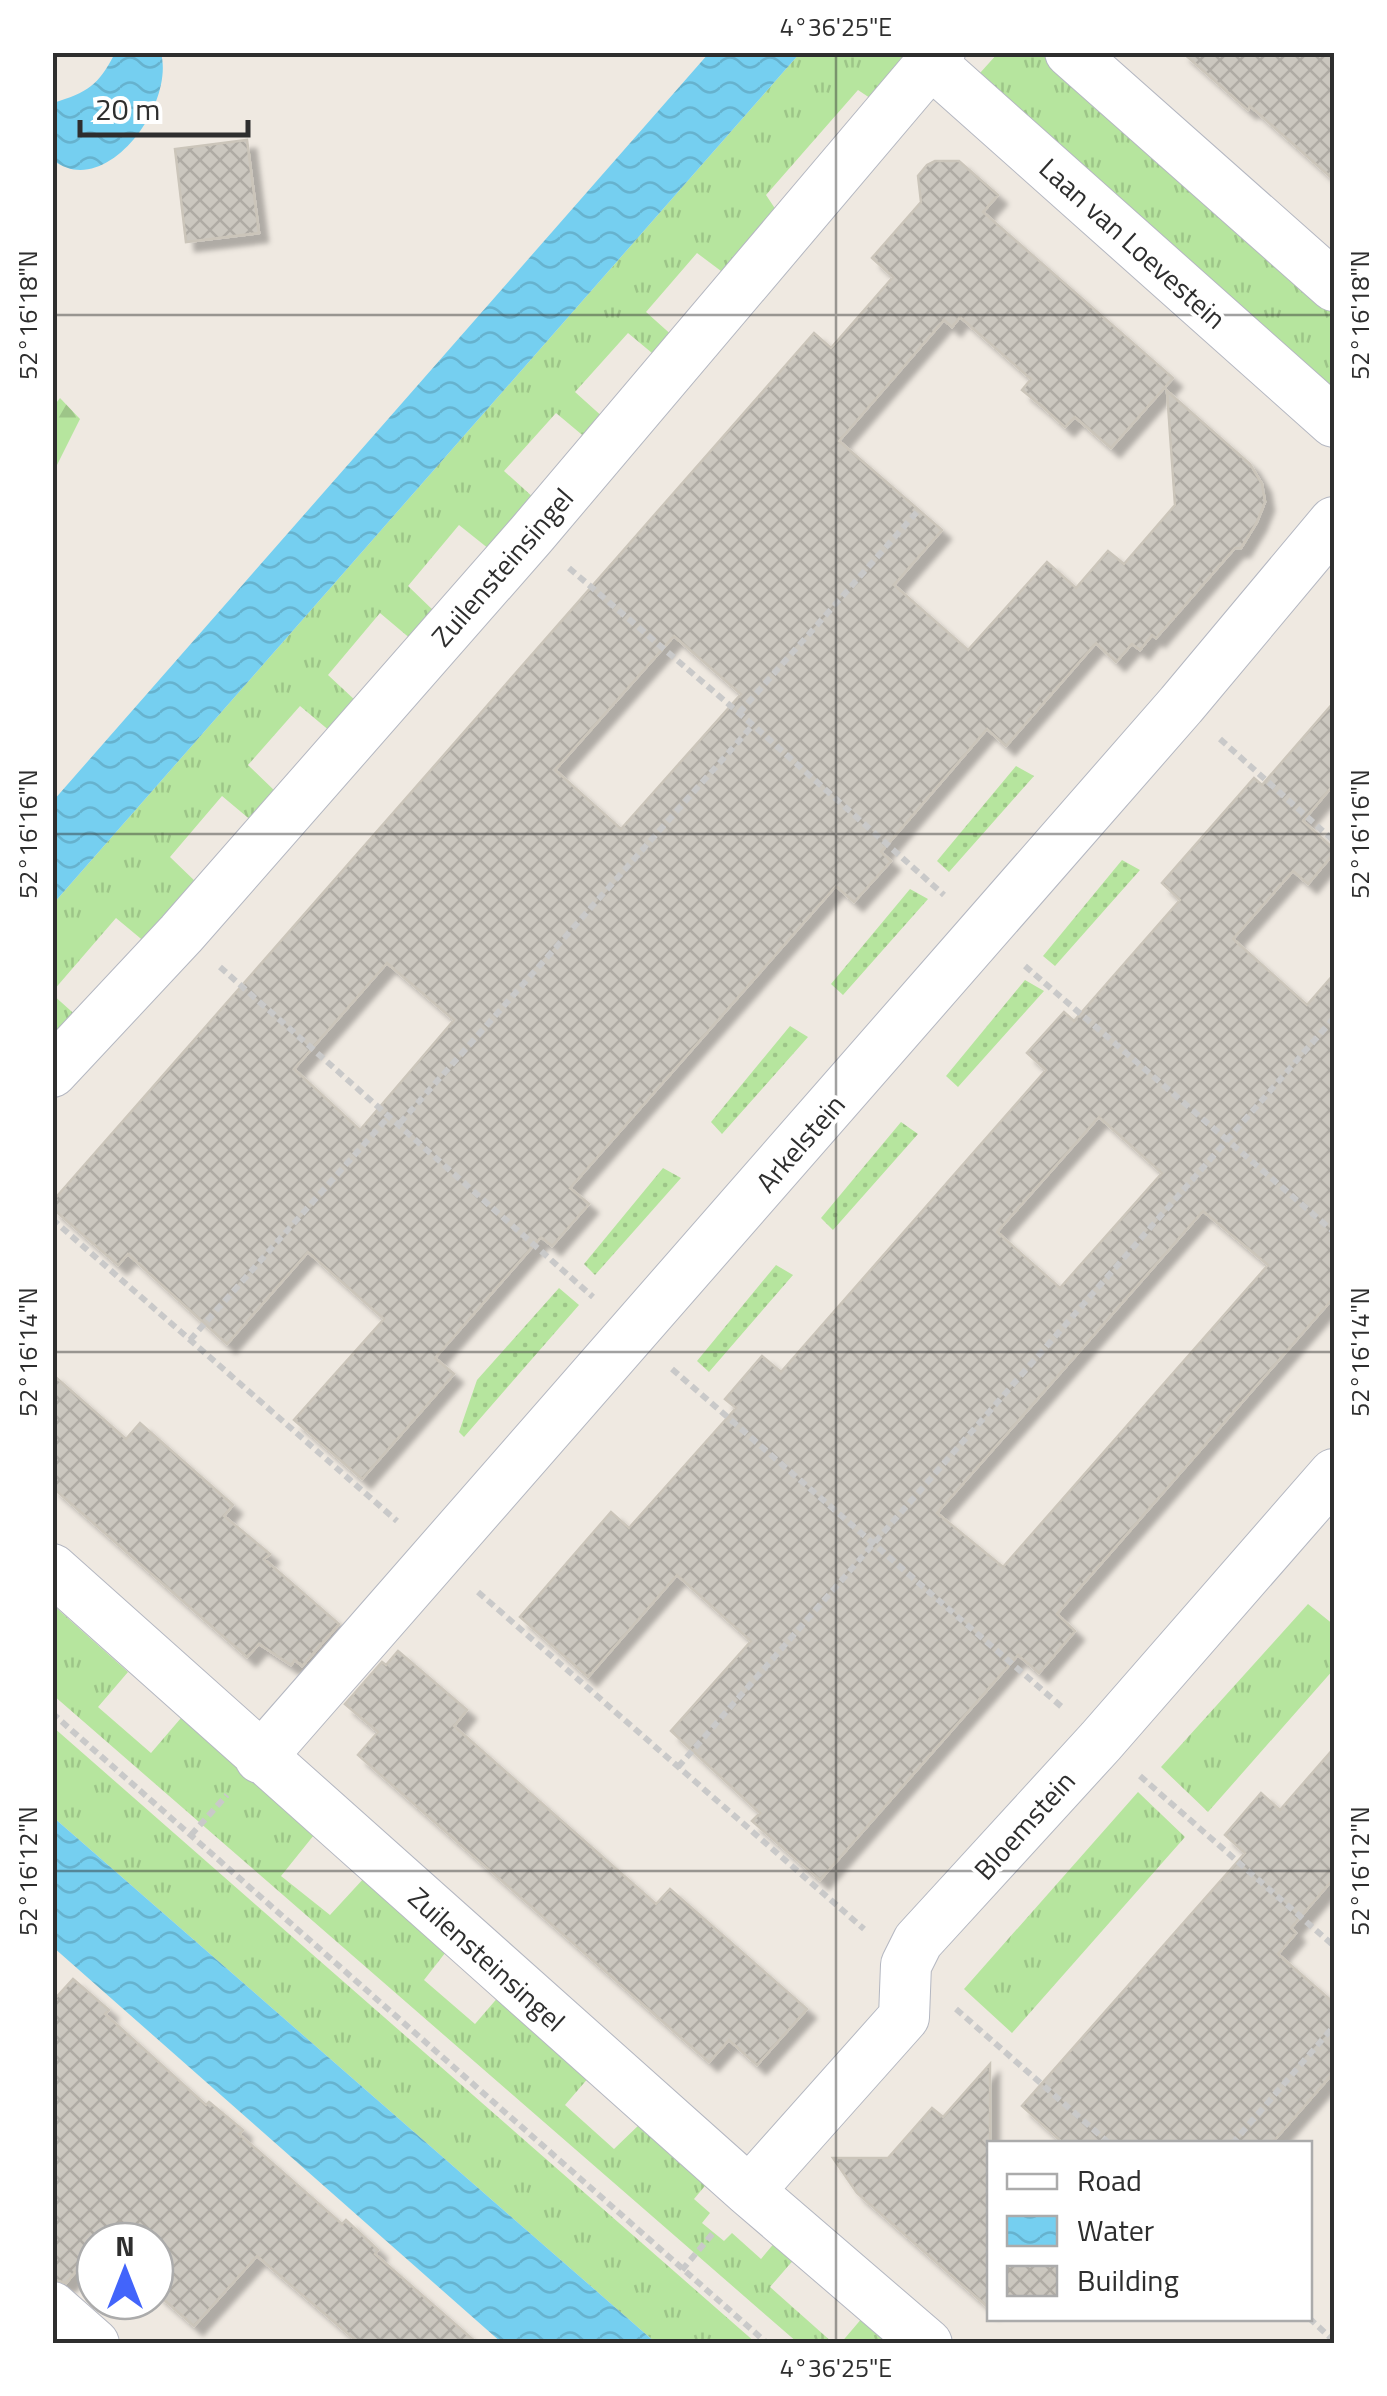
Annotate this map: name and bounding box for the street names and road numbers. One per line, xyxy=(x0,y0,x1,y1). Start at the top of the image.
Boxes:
street label: Laan van Loevestein xyxy=(1030,147,1236,339)
street label: Zuilensteinsingel xyxy=(421,478,583,656)
street label: Arkelstein xyxy=(745,1084,855,1202)
street label: Bloemstein xyxy=(963,1761,1085,1889)
street label: Zuilensteinsingel xyxy=(399,1877,575,2041)

